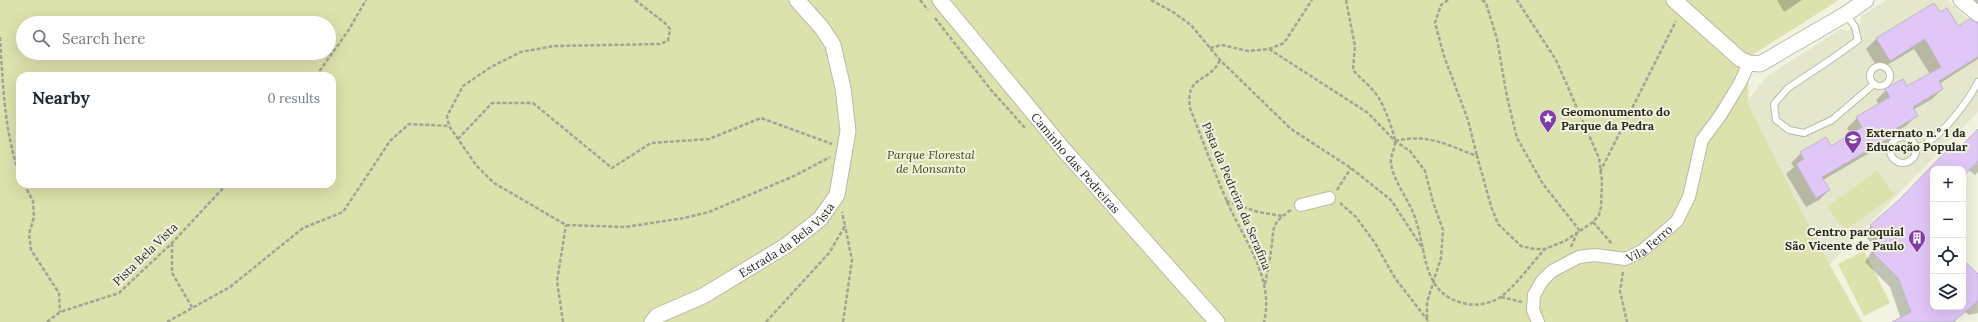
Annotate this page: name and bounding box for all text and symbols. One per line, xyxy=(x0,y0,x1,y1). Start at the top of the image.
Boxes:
search box xyxy=(16,16,336,60)
icon: search xyxy=(30,27,52,49)
text: Search here xyxy=(62,29,145,48)
text: Nearby xyxy=(32,87,90,109)
text: 0 results xyxy=(268,90,320,107)
place label: Geomonumento do Parque da Pedra xyxy=(1561,104,1670,133)
place icon: Geomonumento do Parque da Pedra xyxy=(1538,108,1558,133)
street label: Caminho das Pedreiras xyxy=(1028,109,1124,216)
street label: Pista da Pedreira da Serafina xyxy=(1199,120,1275,272)
place label: Externato n.º 1 da Educação Popular xyxy=(1866,125,1968,154)
school or university icon: Externato n.º 1 da Educação Popular xyxy=(1843,129,1863,154)
park label: Parque Florestal de Monsanto xyxy=(887,147,976,176)
map controls xyxy=(1930,166,1966,310)
button: + xyxy=(1930,166,1966,202)
street label: Estrada da Bela Vista xyxy=(736,199,837,280)
button: − xyxy=(1930,202,1966,238)
street label: Pista Bela Vista xyxy=(110,219,180,289)
street label: Vila Ferro xyxy=(1623,221,1675,265)
place label: Centro paroquial São Vicente de Paulo xyxy=(1785,224,1904,253)
building icon: Centro paroquial São Vicente de Paulo xyxy=(1907,228,1927,253)
button: locate xyxy=(1930,238,1966,274)
button: layers xyxy=(1930,274,1966,310)

